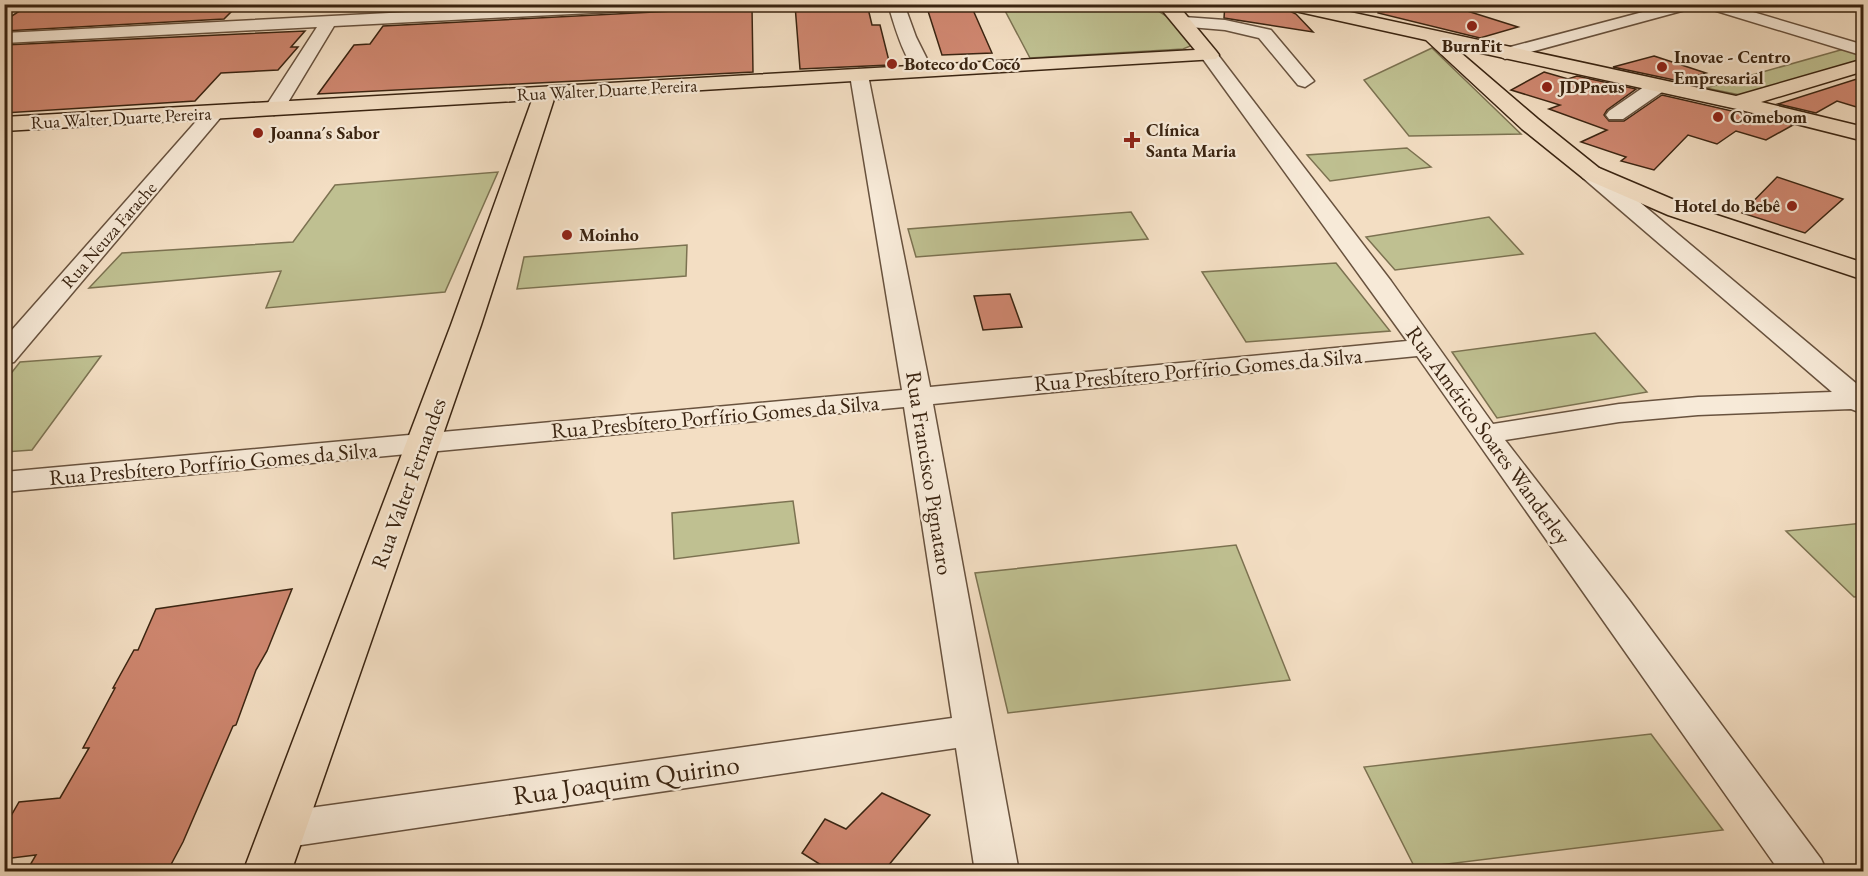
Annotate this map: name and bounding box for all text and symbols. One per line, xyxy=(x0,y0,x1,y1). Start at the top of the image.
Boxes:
marker: BurnFit xyxy=(1465,19,1479,33)
place label: BurnFit xyxy=(1442,34,1503,57)
place label: Inovae - Centro Empresarial xyxy=(1674,45,1791,89)
place label: Boteco do Cocó xyxy=(904,52,1020,75)
marker: Boteco do Cocó xyxy=(885,57,899,71)
marker: Inovae - Centro Empresarial xyxy=(1655,60,1669,74)
street label: Rua Walter Duarte Pereira xyxy=(516,73,699,106)
place label: JDPneus xyxy=(1557,75,1624,98)
marker: JDPneus xyxy=(1540,80,1554,94)
street label: Rua Walter Duarte Pereira xyxy=(30,101,213,134)
place label: Comebom xyxy=(1730,105,1807,128)
marker: Comebom xyxy=(1711,110,1725,124)
place label: Clínica Santa Maria xyxy=(1146,118,1236,162)
place label: Joanna´s Sabor xyxy=(268,121,380,144)
marker: Joanna´s Sabor xyxy=(251,126,265,140)
marker: Clínica Santa Maria xyxy=(1123,131,1141,149)
street label: Rua Neuza Farache xyxy=(56,177,161,293)
place label: Hotel do Bebê xyxy=(1674,194,1780,217)
marker: Hotel do Bebê xyxy=(1785,199,1799,213)
place label: Moinho xyxy=(579,223,639,246)
marker: Moinho xyxy=(560,228,574,242)
street label: Rua Américo Soares Wanderley xyxy=(1399,320,1578,551)
street label: Rua Presbítero Porfírio Gomes da Silva xyxy=(1033,341,1363,398)
street label: Rua Francisco Pignataro xyxy=(899,369,960,577)
street label: Rua Presbítero Porfírio Gomes da Silva xyxy=(550,388,880,445)
street label: Rua Valter Fernandes xyxy=(364,394,453,573)
street label: Rua Presbítero Porfírio Gomes da Silva xyxy=(48,435,378,492)
street label: Rua Joaquim Quirino xyxy=(510,746,741,813)

